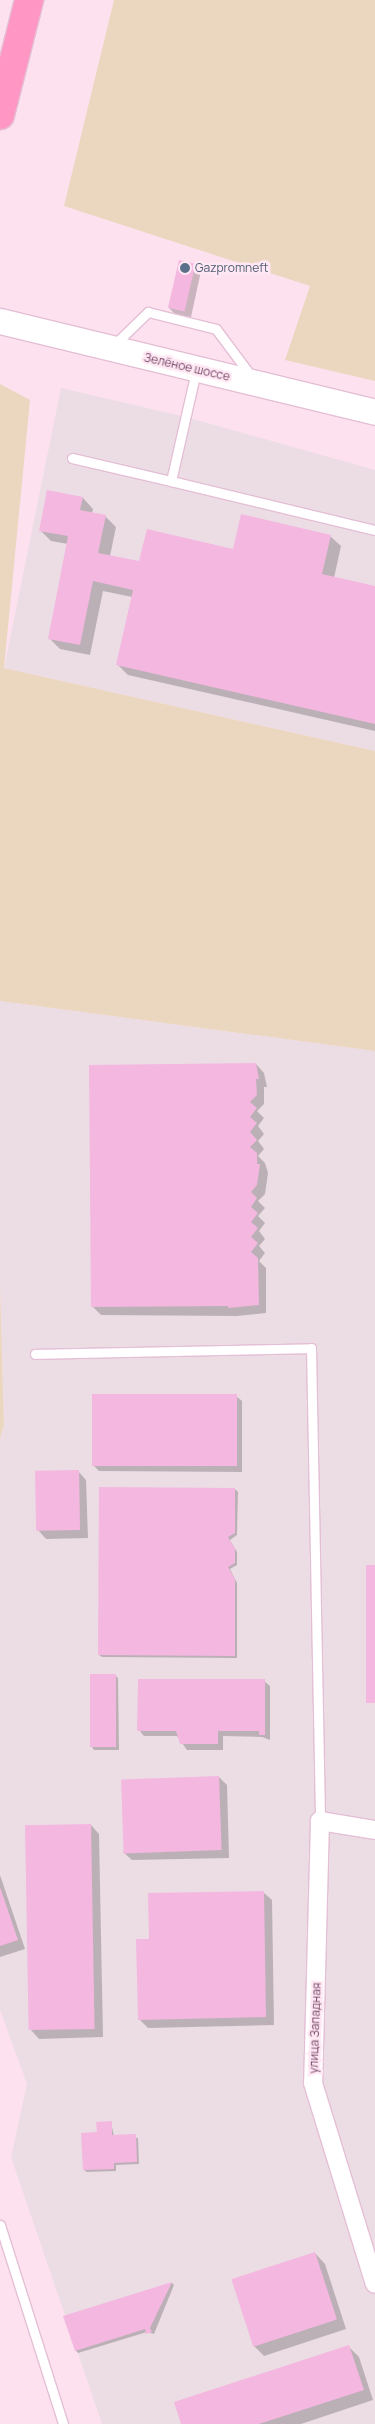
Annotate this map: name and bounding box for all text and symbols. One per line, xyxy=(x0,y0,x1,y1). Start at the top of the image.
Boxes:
place label: Gazpromneft xyxy=(195,261,268,275)
marker: Gazpromneft xyxy=(179,262,191,274)
street label: Зелёное шоссе xyxy=(143,350,231,384)
street label: улица Западная xyxy=(306,1982,324,2074)

